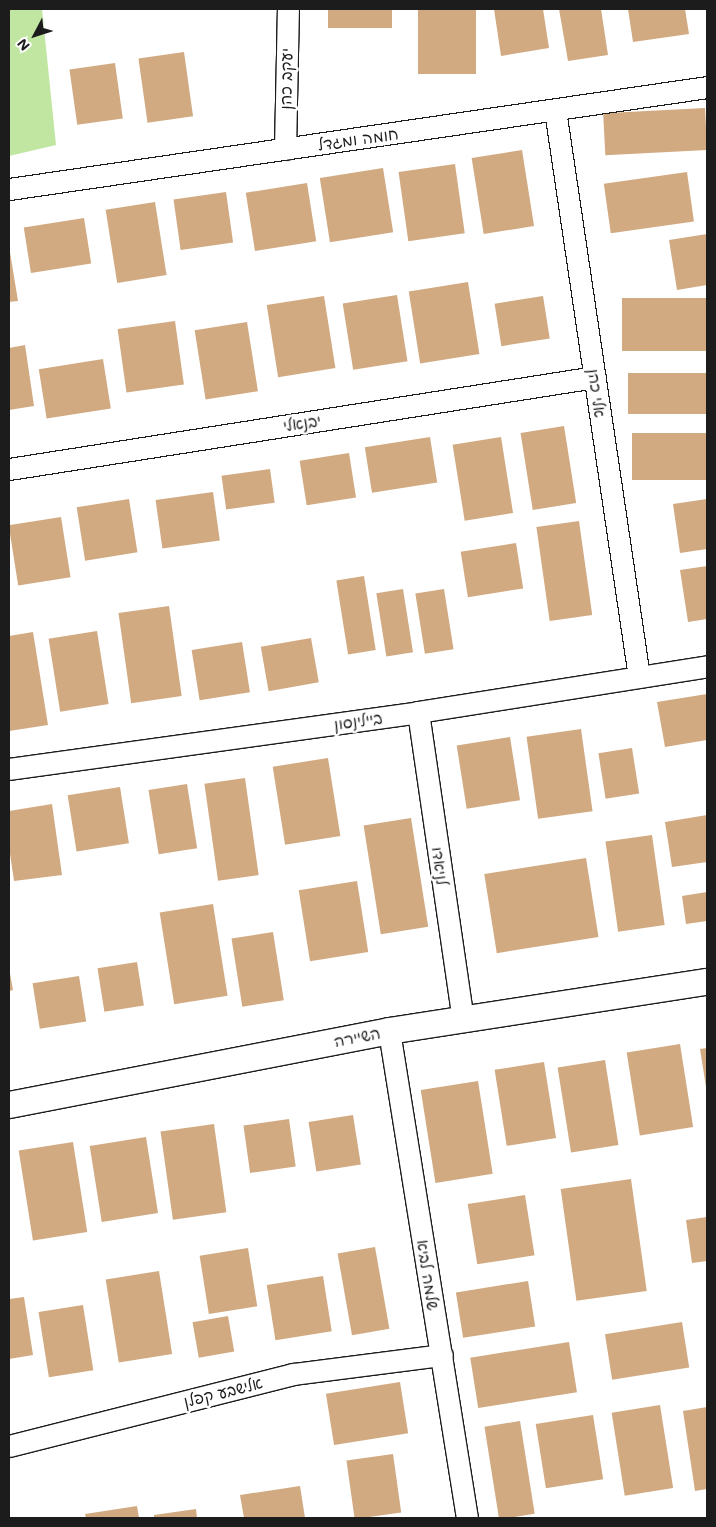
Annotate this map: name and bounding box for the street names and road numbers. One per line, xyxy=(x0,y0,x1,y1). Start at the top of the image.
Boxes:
street label: יעקב כהן xyxy=(276,48,296,110)
street label: חומה ומגדל xyxy=(316,124,400,154)
street label: אלי כהן xyxy=(584,367,610,419)
street label: יבנאלי xyxy=(282,411,322,435)
street label: ביילינסון xyxy=(332,708,384,734)
street label: לניאדו xyxy=(428,846,452,886)
street label: השיירה xyxy=(332,1023,382,1051)
street label: שלמה לביא xyxy=(413,1238,443,1312)
street label: אלישבע קפלן xyxy=(181,1373,265,1411)

